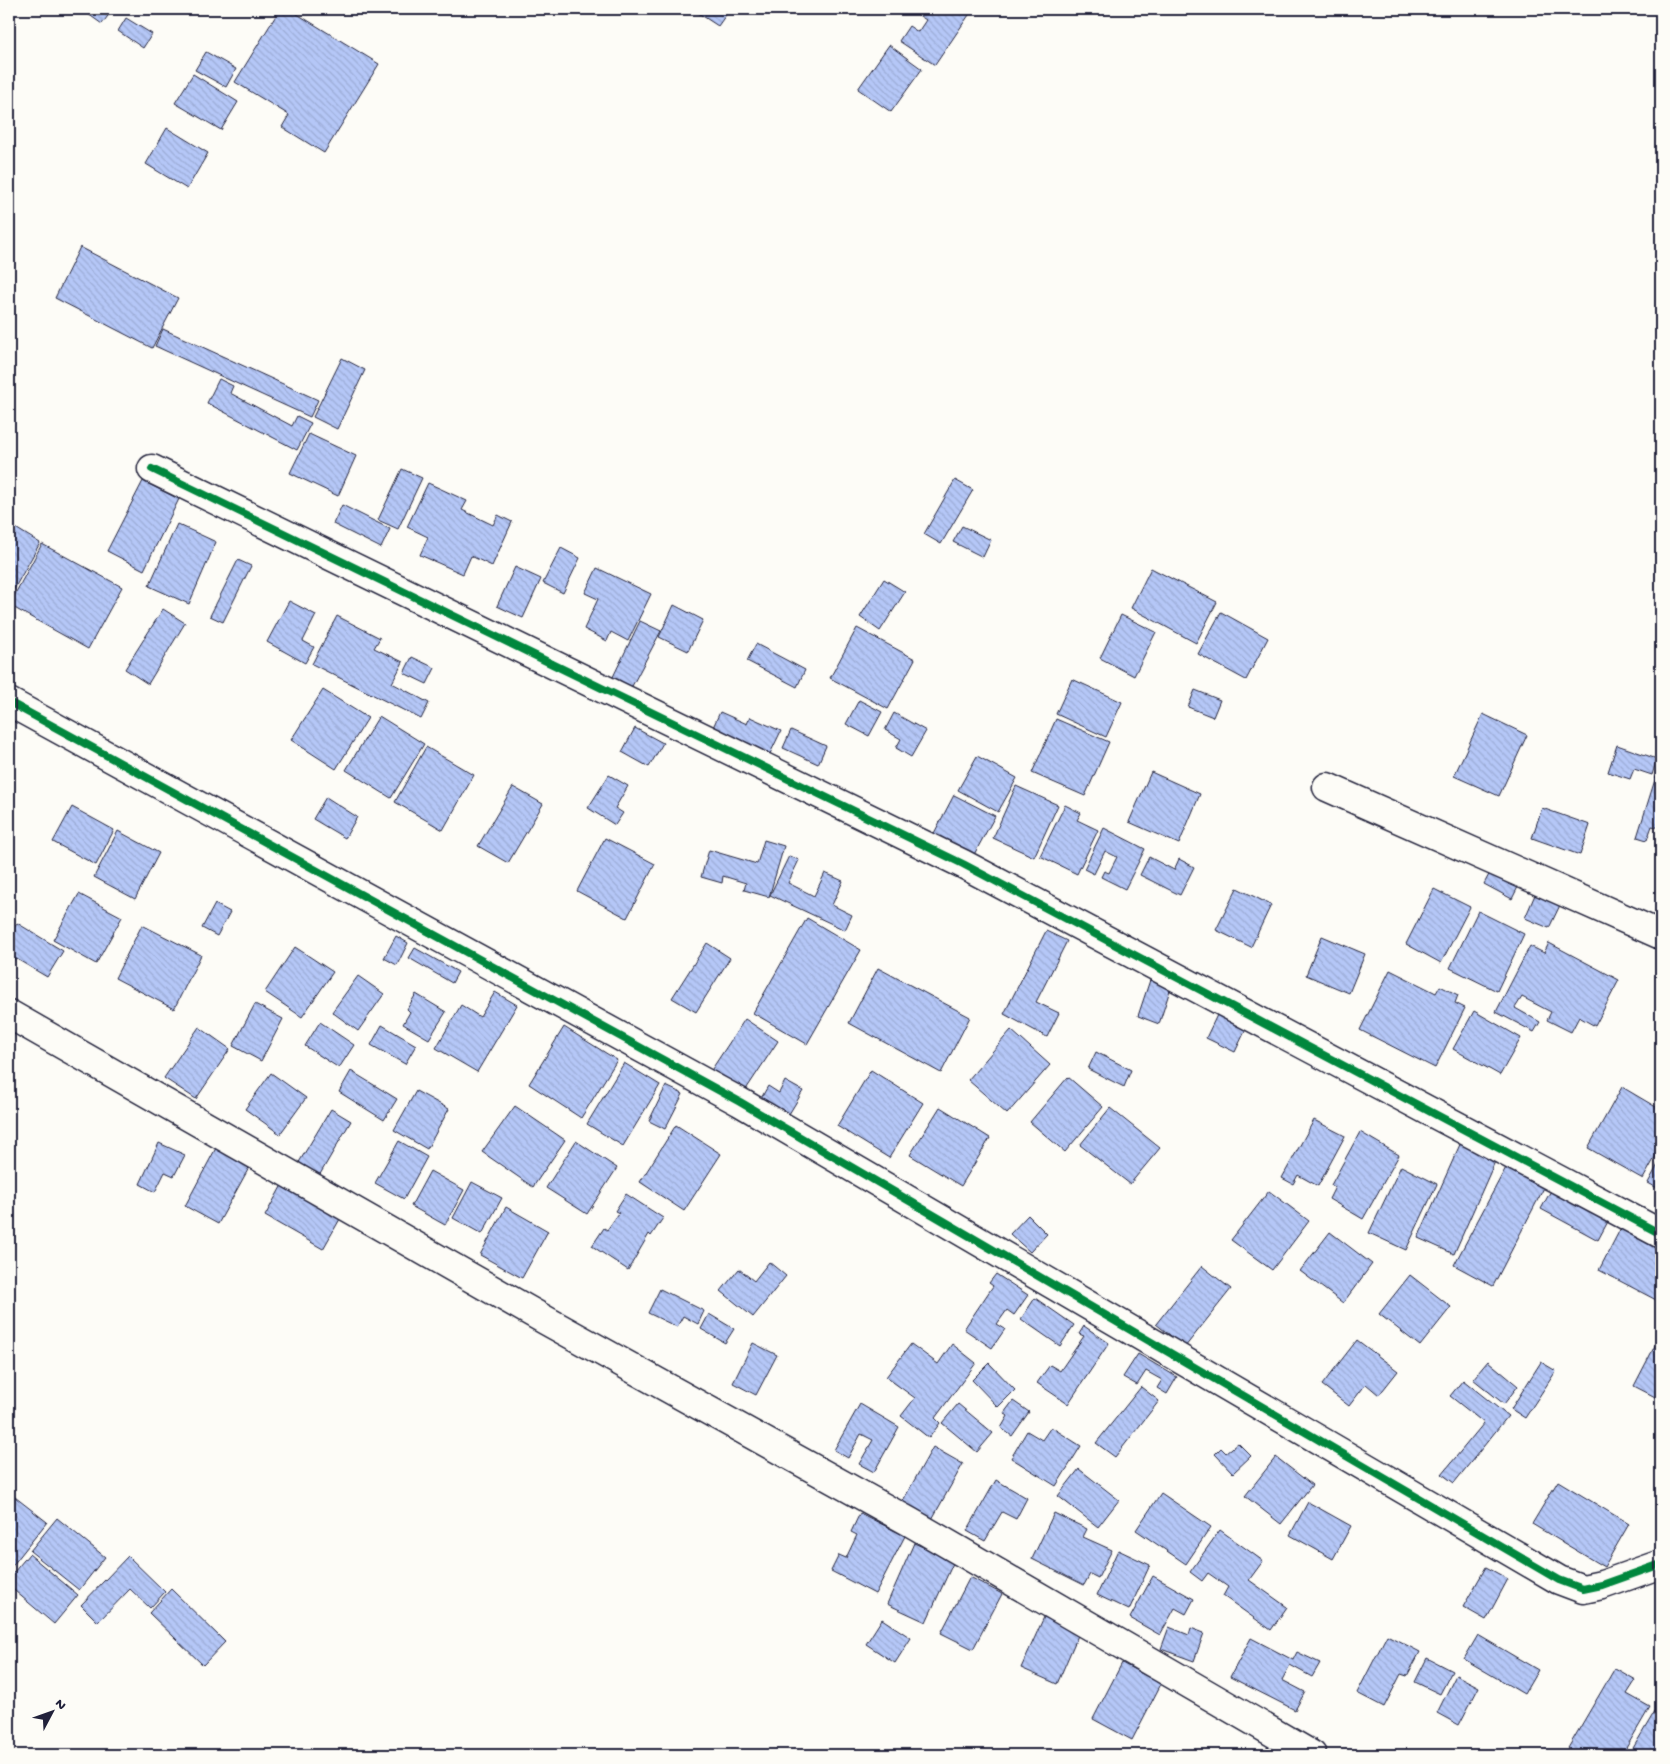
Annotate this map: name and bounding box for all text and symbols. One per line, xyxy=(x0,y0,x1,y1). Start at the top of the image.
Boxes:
north arrow xyxy=(28,1686,78,1736)
text: N xyxy=(51,1696,69,1714)

